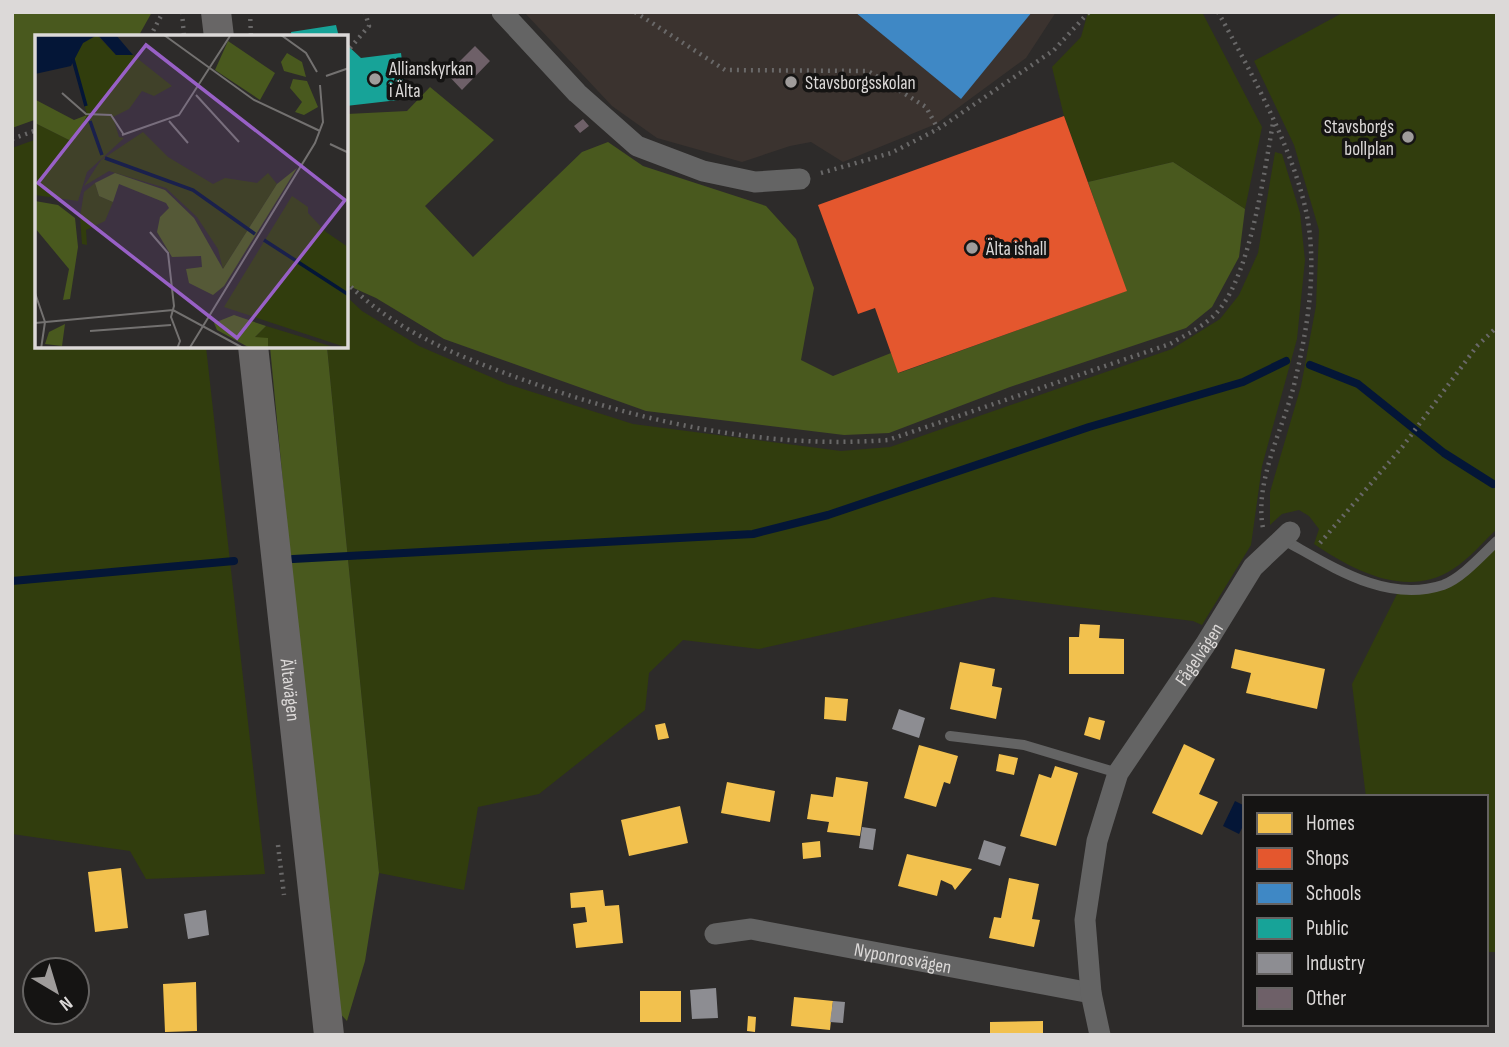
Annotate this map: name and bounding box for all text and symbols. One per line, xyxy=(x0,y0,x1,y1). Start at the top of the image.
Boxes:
inset map xyxy=(35,35,348,348)
place label: Allianskyrkan i Älta xyxy=(388,58,473,103)
marker: Allianskyrkan i Älta xyxy=(367,71,383,87)
place label: Stavsborgsskolan xyxy=(805,72,916,95)
marker: Stavsborgsskolan xyxy=(783,74,799,90)
place label: Stavsborgs bollplan xyxy=(1324,116,1394,161)
marker: Stavsborgs bollplan xyxy=(1400,129,1416,145)
place label: Älta ishall xyxy=(985,238,1047,261)
marker: Älta ishall xyxy=(964,240,980,256)
street label: Fågelvägen xyxy=(1171,619,1229,691)
street label: Ältavägen xyxy=(274,657,304,722)
legend xyxy=(1243,795,1488,1026)
text: Homes xyxy=(1306,811,1355,836)
text: Shops xyxy=(1306,846,1349,871)
text: Schools xyxy=(1306,881,1361,906)
text: Public xyxy=(1306,916,1349,941)
street label: Nyponrosvägen xyxy=(852,939,953,979)
text: Industry xyxy=(1306,951,1365,976)
north arrow xyxy=(21,956,91,1026)
text: Other xyxy=(1306,986,1346,1011)
text: N xyxy=(54,991,77,1015)

